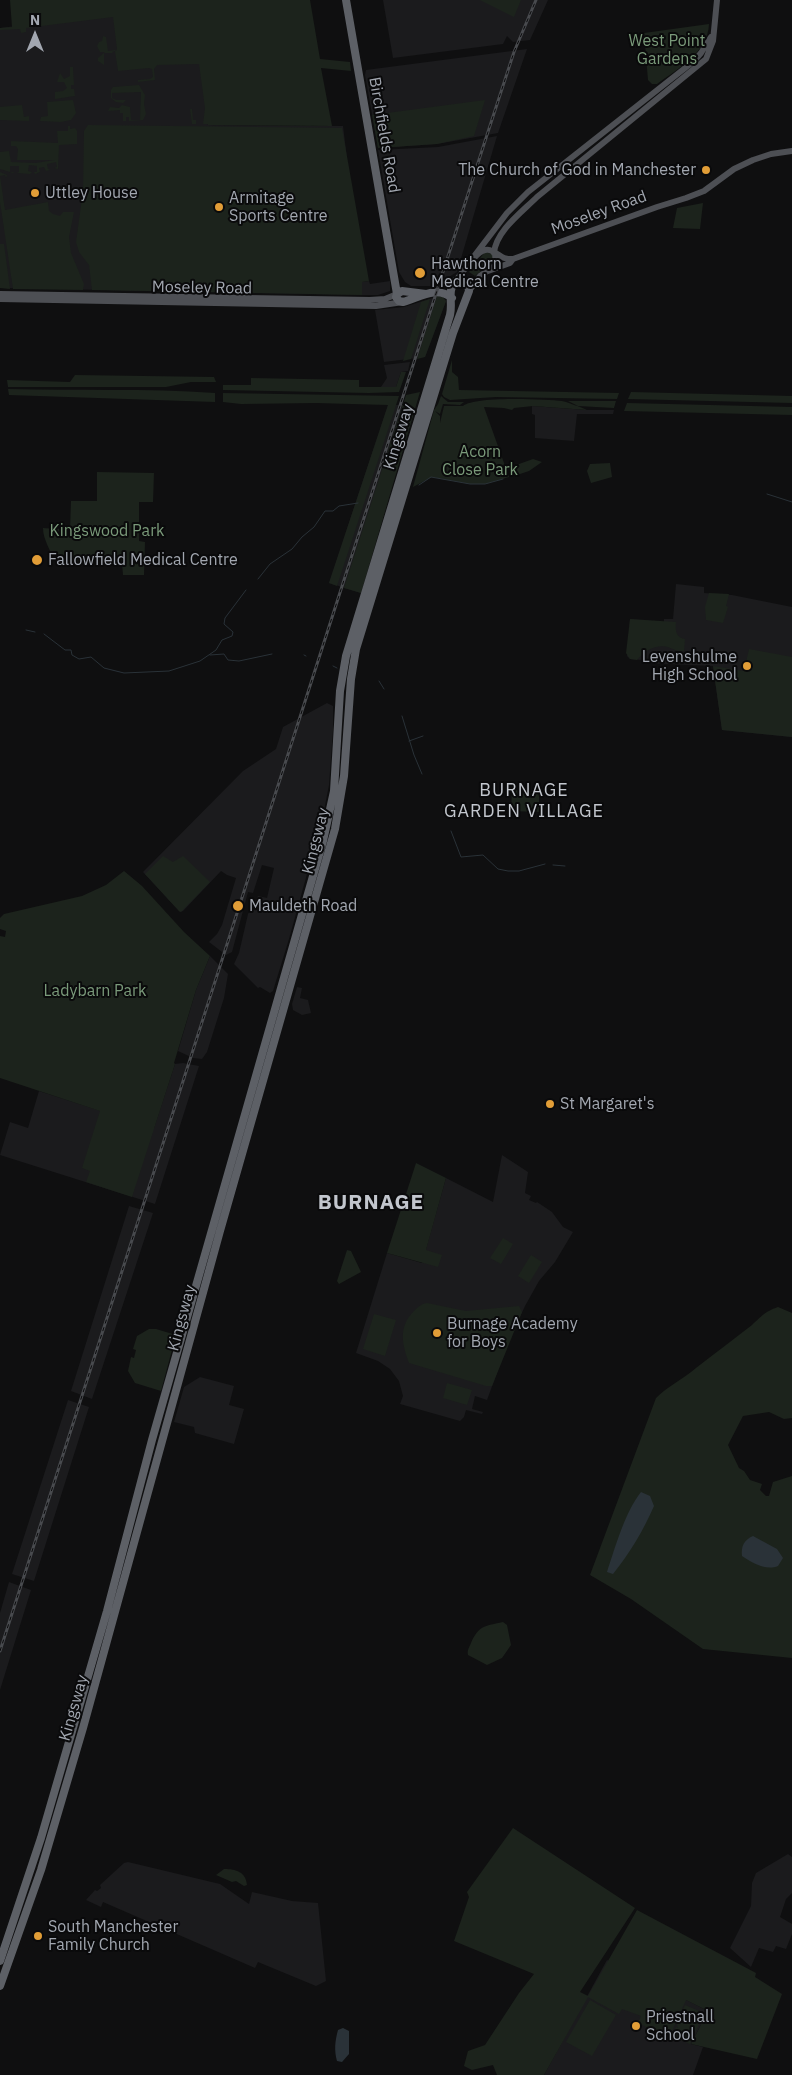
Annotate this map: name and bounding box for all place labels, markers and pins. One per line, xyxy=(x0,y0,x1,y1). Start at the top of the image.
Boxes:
place label: The Church of God in Manchester xyxy=(458,160,696,180)
marker: The Church of God in Manchester xyxy=(700,164,712,176)
place label: Uttley House xyxy=(45,183,138,203)
marker: Uttley House xyxy=(29,187,41,199)
place label: Armitage Sports Centre xyxy=(229,188,328,226)
marker: Armitage Sports Centre xyxy=(213,201,225,213)
place label: Hawthorn Medical Centre xyxy=(431,254,539,292)
marker: Hawthorn Medical Centre xyxy=(413,266,427,280)
place label: Fallowfield Medical Centre xyxy=(48,550,238,570)
marker: Fallowfield Medical Centre xyxy=(30,553,44,567)
place label: Levenshulme High School xyxy=(642,647,737,685)
marker: Levenshulme High School xyxy=(741,660,753,672)
place label: Mauldeth Road xyxy=(249,896,357,916)
marker: Mauldeth Road xyxy=(231,899,245,913)
place label: St Margaret's xyxy=(560,1094,655,1114)
marker: St Margaret's xyxy=(544,1098,556,1110)
place label: Burnage Academy for Boys xyxy=(447,1314,578,1352)
marker: Burnage Academy for Boys xyxy=(431,1327,443,1339)
place label: South Manchester Family Church xyxy=(48,1917,178,1955)
marker: South Manchester Family Church xyxy=(32,1930,44,1942)
place label: Priestnall School xyxy=(646,2007,714,2045)
marker: Priestnall School xyxy=(630,2020,642,2032)

